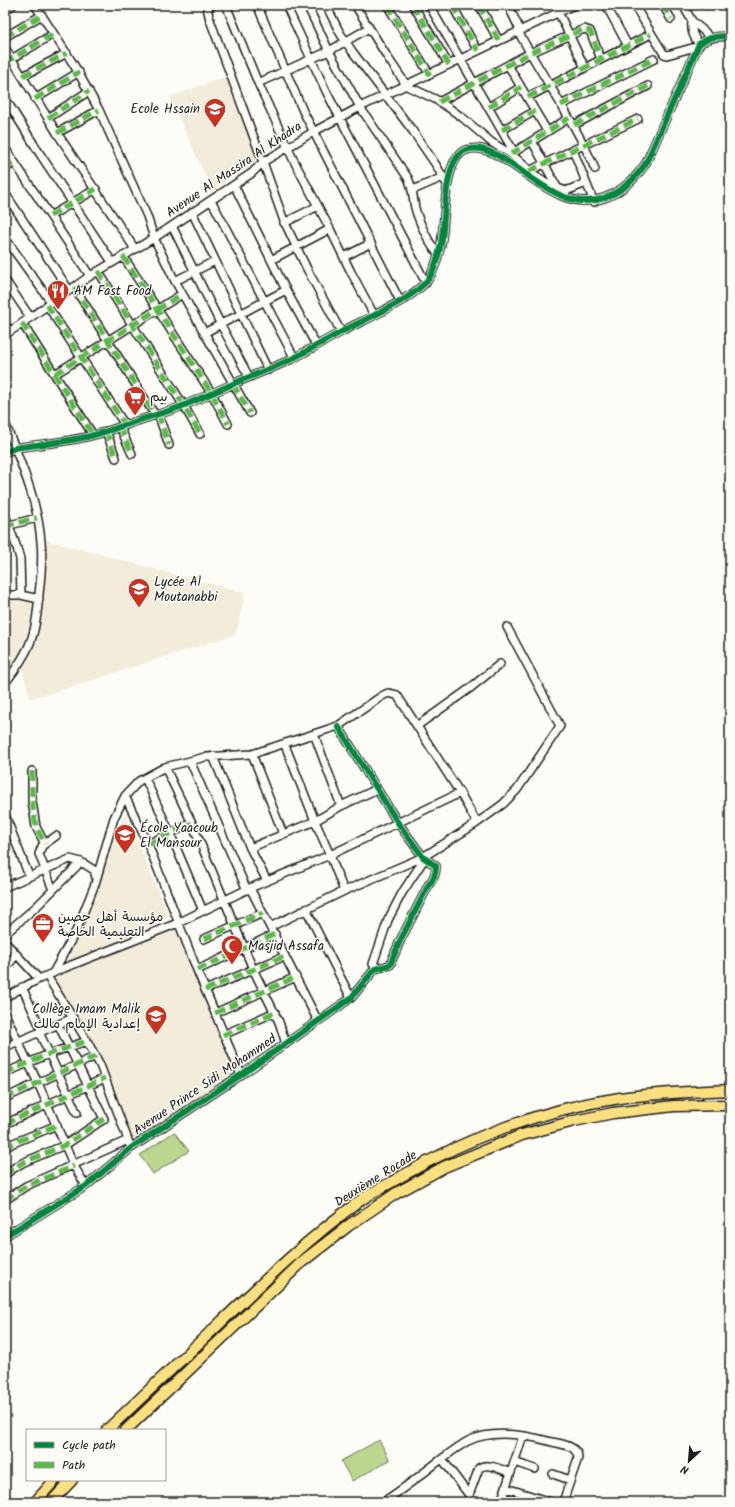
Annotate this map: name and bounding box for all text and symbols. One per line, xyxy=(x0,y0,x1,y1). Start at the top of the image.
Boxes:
school or university icon: Ecole Hssain xyxy=(202,96,228,129)
place label: Ecole Hssain xyxy=(131,99,200,120)
street label: Avenue Al Massira Al Khadra xyxy=(162,117,306,223)
restaurant icon: AM Fast Food xyxy=(45,278,71,311)
place label: AM Fast Food xyxy=(74,281,152,302)
supermarket icon: بيم xyxy=(122,384,148,417)
place label: بيم xyxy=(150,387,168,408)
place label: Lycée Al Moutanabbi xyxy=(154,572,218,608)
school or university icon: Lycée Al Moutanabbi xyxy=(126,576,152,609)
place label: École Yaacoub El Mansour xyxy=(140,818,218,854)
school or university icon: École Yaacoub El Mansour xyxy=(112,822,138,855)
place label: مؤسسة أهل حصين التعليمية الخاصة xyxy=(58,907,163,943)
office icon: مؤسسة أهل حصين التعليمية الخاصة xyxy=(30,911,56,944)
mosque icon: Masjid Assafa xyxy=(219,933,245,966)
place label: Masjid Assafa xyxy=(248,936,324,957)
place label: Collège Imam Malik إعدادية الإمام مالك xyxy=(32,999,141,1035)
school or university icon: Collège Imam Malik إعدادية الإمام مالك xyxy=(143,1003,169,1036)
street label: Avenue Prince Sidi Mohammed xyxy=(129,1029,281,1141)
street label: Deuxième Rocade xyxy=(331,1145,422,1213)
legend xyxy=(26,1429,166,1481)
text: Cycle path xyxy=(62,1436,116,1455)
north arrow xyxy=(669,1441,709,1481)
text: Path xyxy=(62,1456,85,1475)
text: N xyxy=(678,1459,692,1479)

